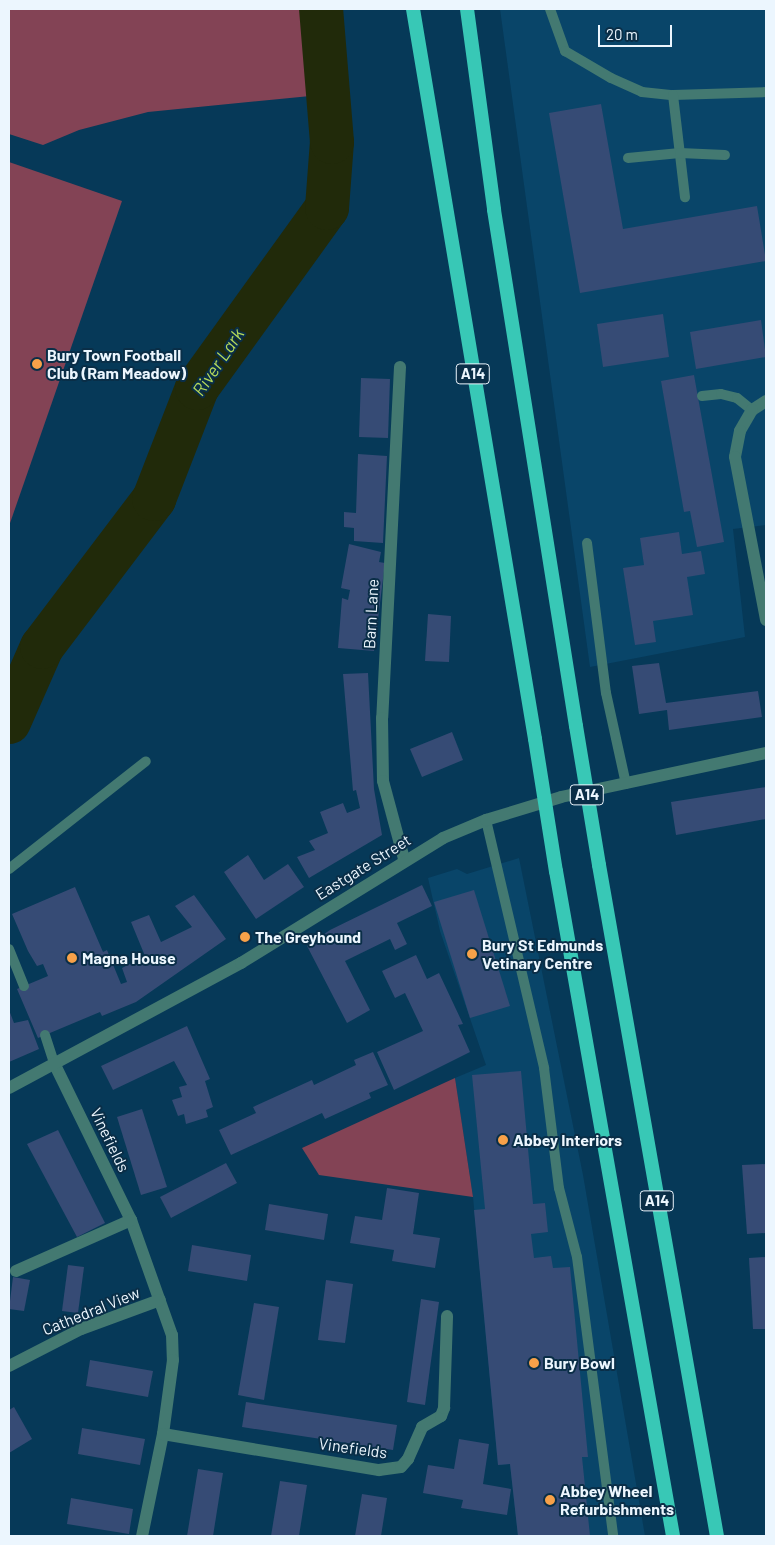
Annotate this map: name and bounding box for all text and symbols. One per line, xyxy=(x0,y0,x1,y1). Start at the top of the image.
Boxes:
scale bar xyxy=(600,15,674,47)
text: 20 m xyxy=(606,25,638,43)
water label: River Lark xyxy=(188,324,248,400)
place label: Bury Town Football Club (Ram Meadow) xyxy=(47,345,186,383)
marker: Bury Town Football Club (Ram Meadow) xyxy=(31,358,43,370)
road number: A14 xyxy=(456,362,490,386)
street label: Barn Lane xyxy=(360,579,382,649)
road number: A14 xyxy=(570,782,604,808)
street label: Eastgate Street xyxy=(312,830,414,904)
place label: The Greyhound xyxy=(255,927,361,947)
marker: The Greyhound xyxy=(239,931,251,943)
place label: Bury St Edmunds Vetinary Centre xyxy=(482,935,603,973)
place label: Magna House xyxy=(82,948,176,968)
marker: Bury St Edmunds Vetinary Centre xyxy=(466,948,478,960)
marker: Magna House xyxy=(66,952,78,964)
street label: Vinefields xyxy=(86,1105,134,1175)
place label: Abbey Interiors xyxy=(513,1130,622,1150)
marker: Abbey Interiors xyxy=(497,1134,509,1146)
road number: A14 xyxy=(640,1188,674,1214)
street label: Cathedral View xyxy=(39,1283,143,1339)
place label: Bury Bowl xyxy=(544,1353,615,1373)
marker: Bury Bowl xyxy=(528,1357,540,1369)
street label: Vinefields xyxy=(318,1434,388,1462)
place label: Abbey Wheel Refurbishments xyxy=(560,1481,674,1519)
marker: Abbey Wheel Refurbishments xyxy=(544,1494,556,1506)

